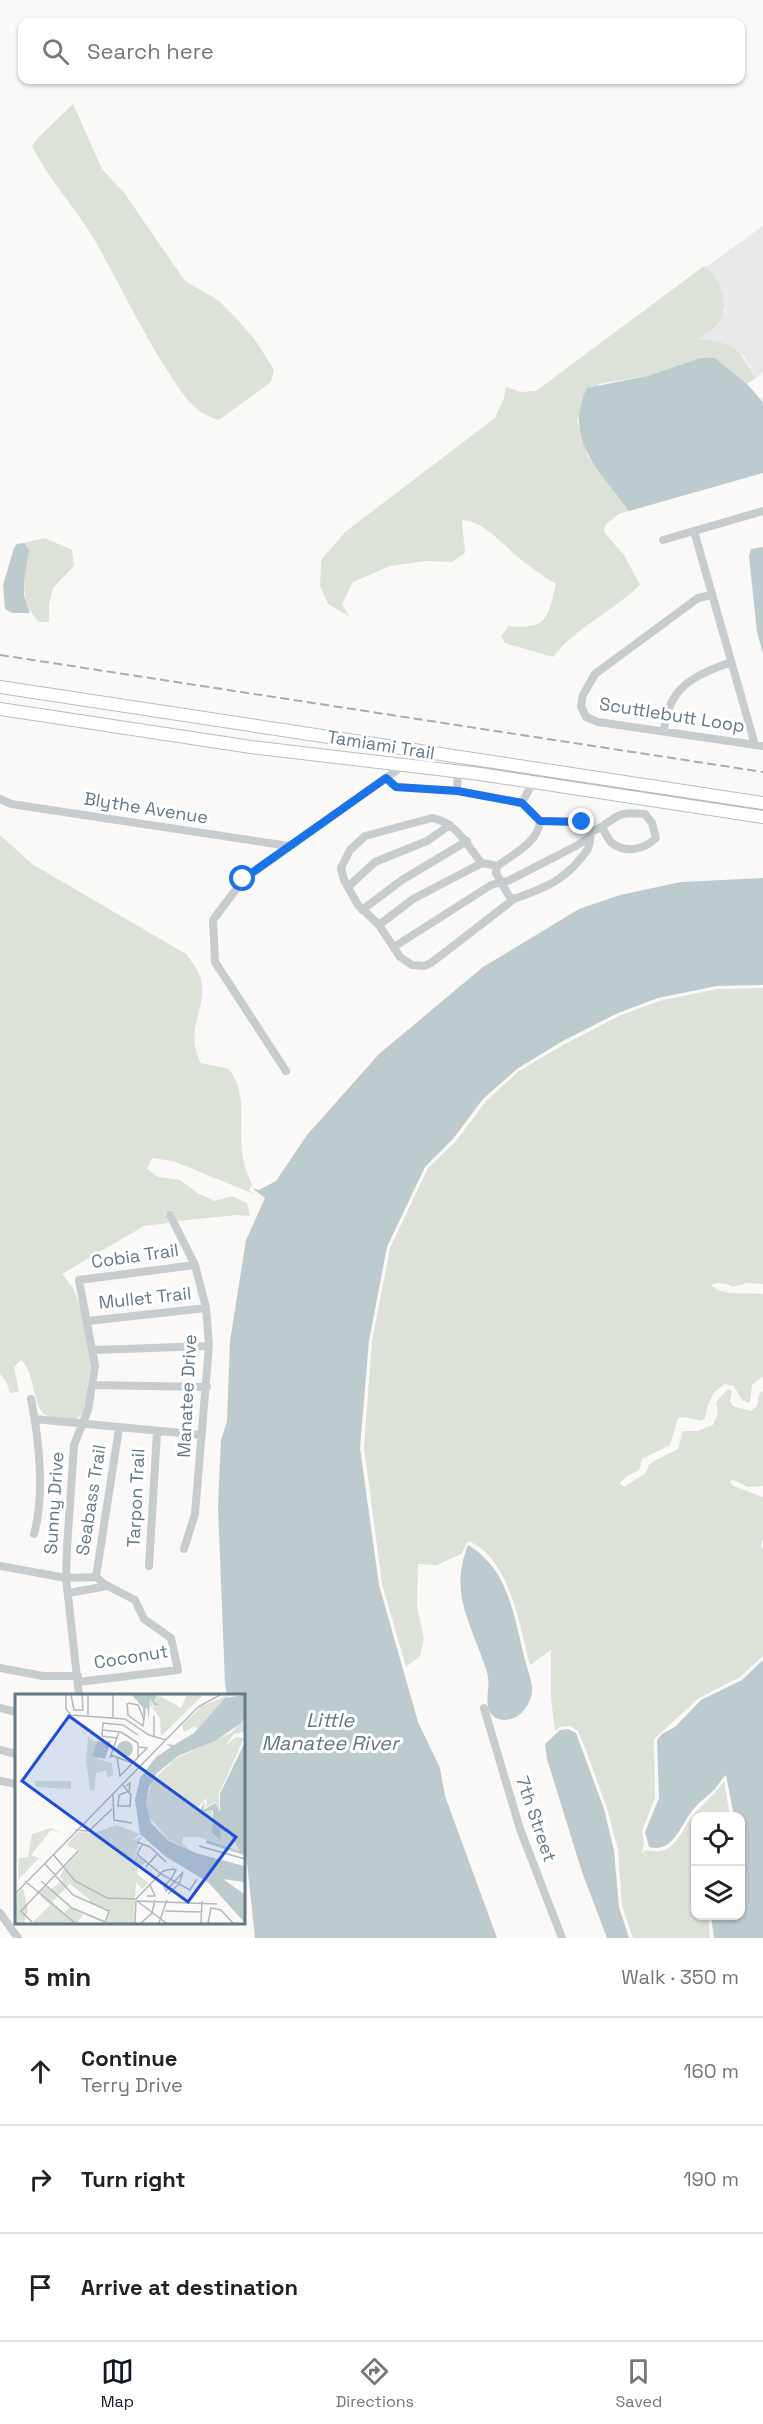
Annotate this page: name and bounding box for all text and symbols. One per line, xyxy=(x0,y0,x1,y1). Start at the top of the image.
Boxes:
search box xyxy=(18,18,745,84)
icon: search xyxy=(39,35,72,68)
text: Search here xyxy=(87,37,214,65)
street label: Scuttlebutt Loop xyxy=(598,692,746,737)
street label: Tamiami Trail xyxy=(326,725,436,764)
street label: Blythe Avenue xyxy=(82,786,210,829)
route end xyxy=(568,808,594,834)
route start xyxy=(229,865,255,891)
street label: Cobia Trail xyxy=(90,1238,180,1273)
street label: Mullet Trail xyxy=(97,1281,192,1314)
street label: Manatee Drive xyxy=(172,1334,201,1458)
street label: Seabass Trail xyxy=(70,1443,111,1557)
street label: Tarpon Trail xyxy=(121,1448,150,1548)
street label: Sunny Drive xyxy=(38,1451,69,1555)
street label: Coconut xyxy=(92,1639,170,1674)
inset map xyxy=(15,1694,244,1923)
water label: Little Manatee River xyxy=(262,1707,401,1756)
street label: 7th Street xyxy=(511,1773,562,1865)
map controls xyxy=(691,1812,745,1920)
button: locate xyxy=(691,1812,745,1866)
button: layers xyxy=(691,1866,745,1920)
text: 5 min xyxy=(24,1960,91,1994)
text: Walk · 350 m xyxy=(621,1964,739,1990)
text: Continue xyxy=(81,2044,177,2072)
icon: ahead xyxy=(24,2055,57,2088)
text: 160 m xyxy=(683,2058,739,2084)
text: Terry Drive xyxy=(81,2072,183,2098)
icon: right xyxy=(24,2163,57,2196)
text: Turn right xyxy=(81,2165,186,2193)
text: 190 m xyxy=(683,2166,739,2192)
icon: arrive xyxy=(24,2271,57,2304)
text: Arrive at destination xyxy=(81,2273,298,2301)
tab: Map xyxy=(101,2355,134,2412)
tab: Directions xyxy=(336,2355,414,2412)
tab: Saved xyxy=(616,2355,662,2412)

